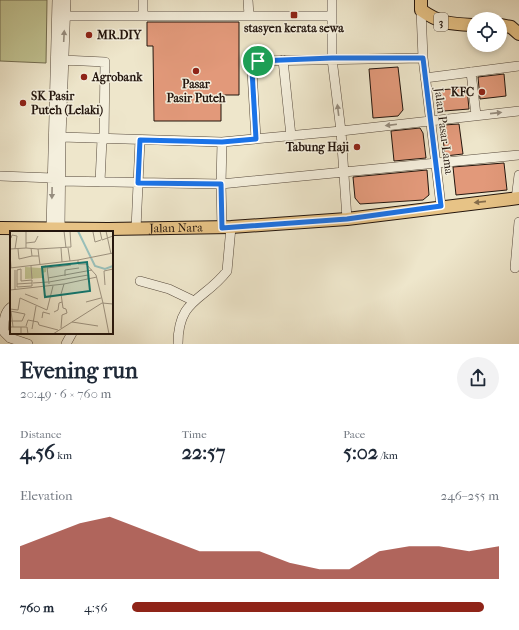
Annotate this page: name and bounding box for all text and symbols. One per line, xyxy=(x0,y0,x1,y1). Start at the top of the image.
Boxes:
marker: stasyen kerata sewa xyxy=(289,10,299,20)
map controls xyxy=(467,12,507,52)
button: locate xyxy=(467,12,507,52)
road number: 3 xyxy=(434,13,448,31)
place label: stasyen kerata sewa xyxy=(244,21,344,36)
place label: MR.DIY xyxy=(96,28,142,42)
one-way arrow xyxy=(61,30,68,42)
marker: MR.DIY xyxy=(84,30,94,40)
pin xyxy=(241,44,275,78)
icon: arrive xyxy=(247,50,269,72)
marker: Pasar Pasir Puteh xyxy=(191,66,201,76)
place label: Agrobank xyxy=(91,70,143,85)
marker: Agrobank xyxy=(79,72,89,82)
place label: Pasar Pasir Puteh xyxy=(166,77,226,105)
place label: KFC xyxy=(451,85,474,99)
street label: Jalan Pasar Lama xyxy=(432,86,456,175)
marker: KFC xyxy=(477,87,487,97)
place label: SK Pasir Puteh (Lelaki) xyxy=(31,89,103,117)
marker: SK Pasir Puteh (Lelaki) xyxy=(18,98,28,108)
one-way arrow xyxy=(335,104,341,116)
one-way arrow xyxy=(490,110,502,117)
one-way arrow xyxy=(385,122,397,128)
place label: Tabung Haji xyxy=(285,140,349,155)
marker: Tabung Haji xyxy=(352,142,362,152)
one-way arrow xyxy=(49,187,55,200)
one-way arrow xyxy=(474,199,486,206)
street label: Jalan Nara xyxy=(148,220,203,235)
inset map xyxy=(10,231,113,334)
button: share xyxy=(457,357,499,399)
text: Evening run xyxy=(20,358,138,384)
text: 20:49 · 6 × 760 m xyxy=(20,386,111,401)
text: Distance xyxy=(20,428,61,441)
text: Time xyxy=(182,428,207,441)
text: Pace xyxy=(343,428,365,441)
text: 4.56 xyxy=(20,441,55,464)
text: 22:57 xyxy=(182,441,225,464)
text: 5:02 xyxy=(343,441,378,464)
text: km xyxy=(55,449,72,462)
text: /km xyxy=(378,449,398,462)
text: Elevation xyxy=(20,488,73,503)
text: 246–255 m xyxy=(440,488,499,503)
text: 760 m xyxy=(20,600,54,615)
text: 4:56 xyxy=(84,600,107,615)

